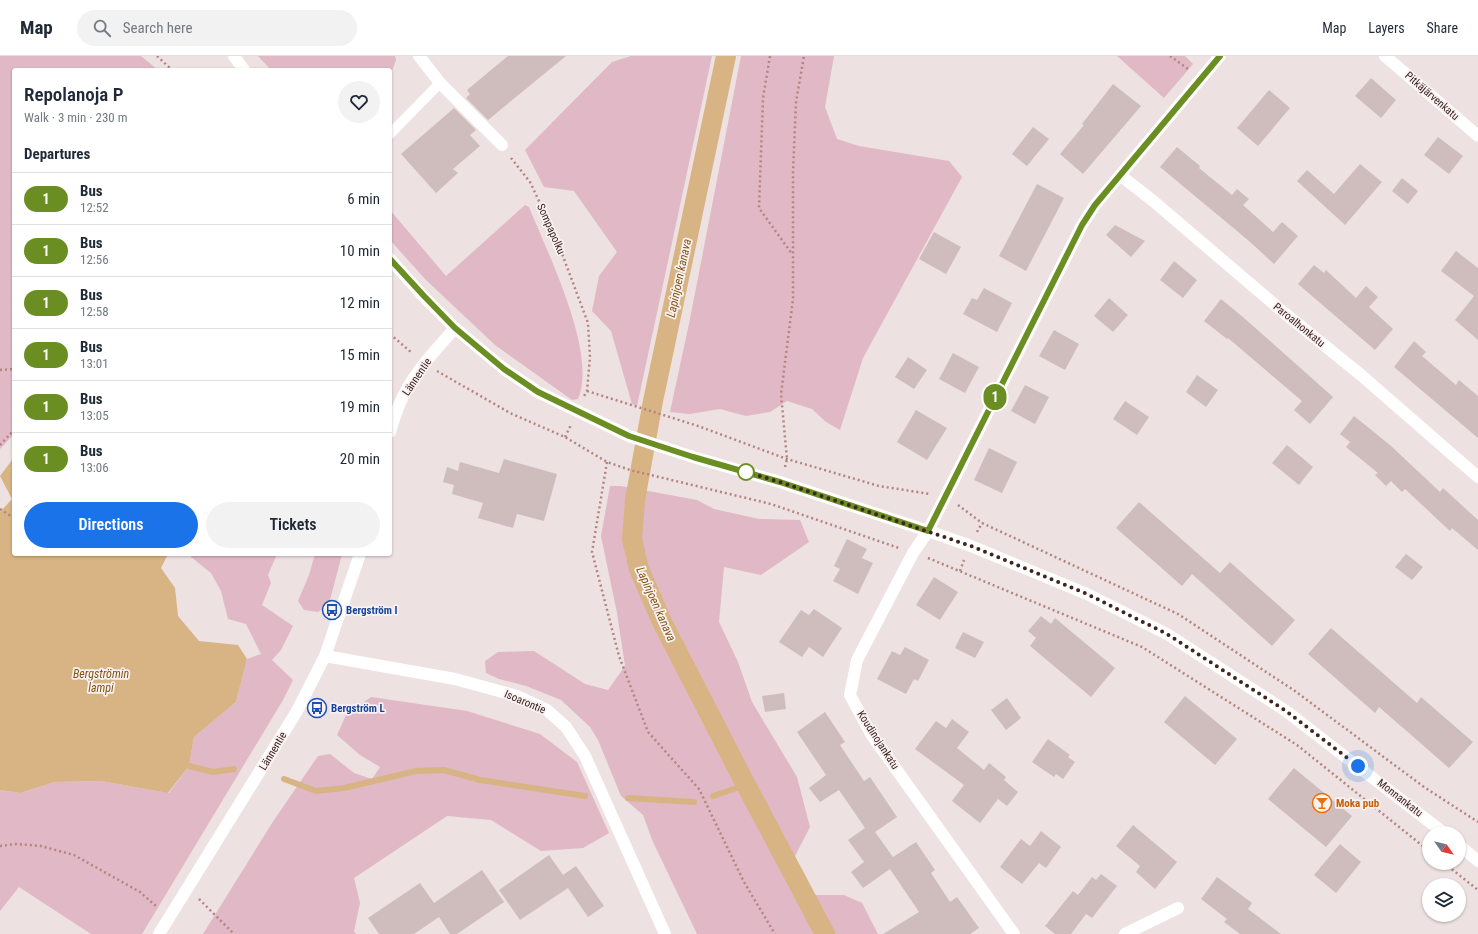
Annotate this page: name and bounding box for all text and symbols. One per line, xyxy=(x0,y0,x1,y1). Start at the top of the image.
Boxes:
search box xyxy=(77,10,357,46)
text: Map xyxy=(20,16,53,39)
icon: search xyxy=(91,17,113,39)
text: Search here xyxy=(123,19,193,37)
text: Map xyxy=(1322,20,1346,36)
text: Layers xyxy=(1368,20,1405,36)
text: Share xyxy=(1427,20,1458,36)
street label: Pitkäjärvenkatu xyxy=(1402,69,1462,123)
button: heart xyxy=(338,81,380,123)
text: Repolanoja P xyxy=(24,83,123,106)
text: Walk · 3 min · 230 m xyxy=(24,110,128,125)
text: Departures xyxy=(24,145,90,163)
text: Bus xyxy=(80,182,103,200)
text: 6 min xyxy=(347,190,380,208)
text: 1 xyxy=(42,191,50,207)
text: 12:52 xyxy=(80,200,109,215)
street label: Sompapolku xyxy=(534,202,568,256)
text: Bus xyxy=(80,234,103,252)
water label: Lapinjoen kanava xyxy=(664,237,694,319)
text: 10 min xyxy=(340,242,380,260)
text: 1 xyxy=(42,243,50,259)
text: 12:56 xyxy=(80,252,109,267)
text: Bus xyxy=(80,286,103,304)
text: 12 min xyxy=(340,294,380,312)
text: 1 xyxy=(42,295,50,311)
street label: Paroalhonkatu xyxy=(1270,300,1328,350)
text: 12:58 xyxy=(80,304,109,319)
text: Bus xyxy=(80,338,103,356)
text: 15 min xyxy=(340,346,380,364)
text: 1 xyxy=(42,347,50,363)
text: 13:01 xyxy=(80,356,109,371)
street label: Lännentie xyxy=(400,356,434,398)
line badge: 1 xyxy=(982,384,1008,410)
text: 1 xyxy=(991,389,999,405)
text: Bus xyxy=(80,390,103,408)
text: 19 min xyxy=(340,398,380,416)
text: 1 xyxy=(42,399,50,415)
text: 13:05 xyxy=(80,408,109,423)
text: Bus xyxy=(80,442,103,460)
text: 20 min xyxy=(340,450,380,468)
text: 1 xyxy=(42,451,50,467)
text: 13:06 xyxy=(80,460,109,475)
unlabelled marker xyxy=(737,463,755,481)
button: Directions xyxy=(24,502,198,548)
button: Tickets xyxy=(206,502,380,548)
water label: Lapinjoen kanava xyxy=(633,565,679,643)
bus stop icon: Bergström I xyxy=(321,599,343,621)
place label: Bergström I xyxy=(346,604,397,617)
water label: Bergströmin lampi xyxy=(73,667,129,695)
street label: Isoarontie xyxy=(502,688,548,716)
bus stop icon: Bergström L xyxy=(306,697,328,719)
place label: Bergström L xyxy=(331,702,385,715)
street label: Koudinojankatu xyxy=(854,708,902,772)
street label: Lännentie xyxy=(256,729,290,773)
your location xyxy=(1348,756,1368,776)
street label: Monnankatu xyxy=(1375,776,1425,820)
bar icon: Moka pub xyxy=(1311,792,1333,814)
place label: Moka pub xyxy=(1336,797,1380,810)
north arrow xyxy=(1422,826,1466,870)
map controls xyxy=(1422,826,1466,922)
button: layers xyxy=(1422,878,1466,922)

